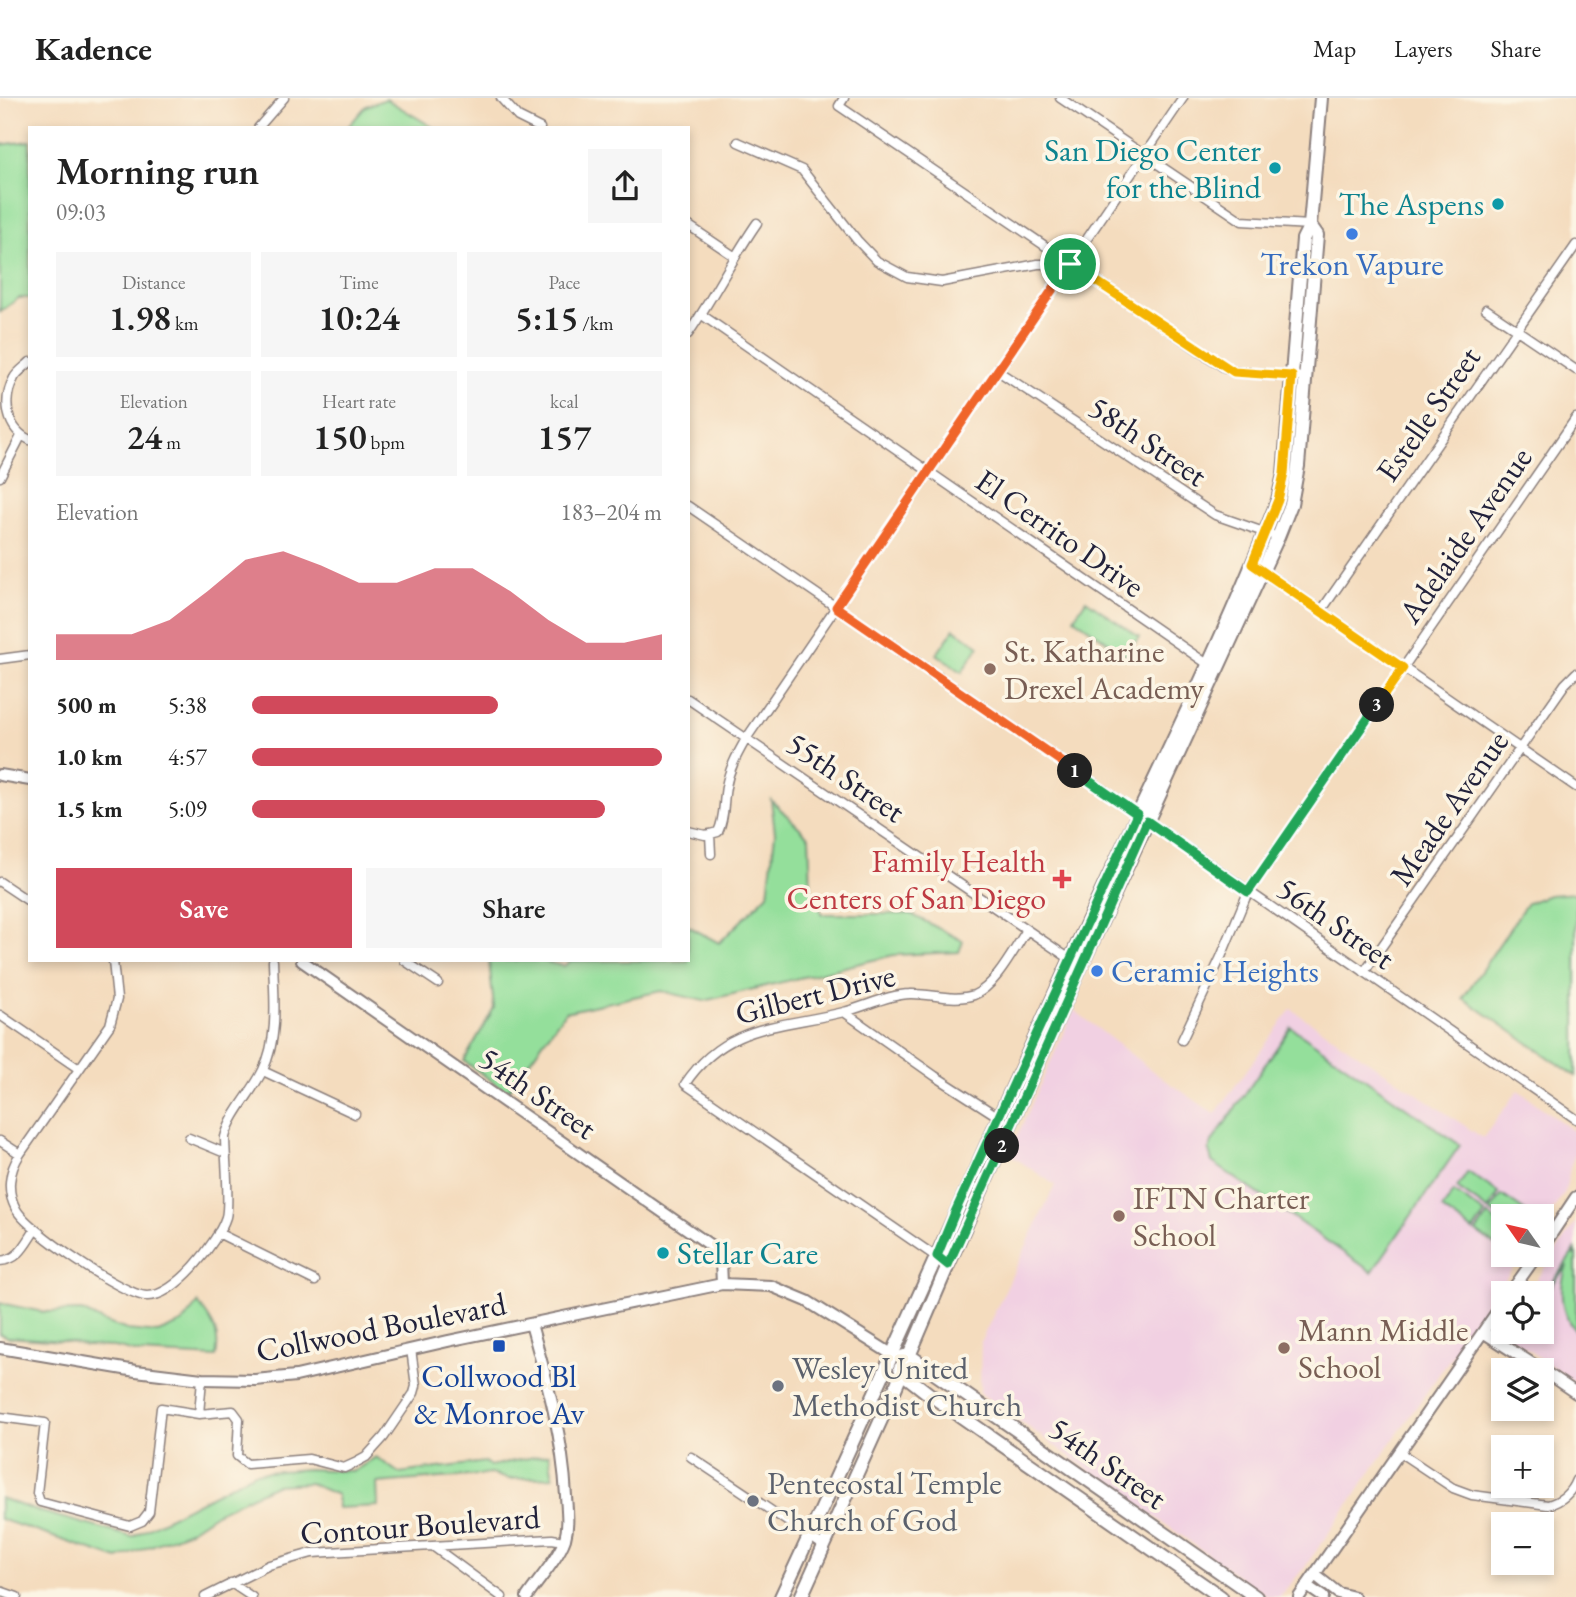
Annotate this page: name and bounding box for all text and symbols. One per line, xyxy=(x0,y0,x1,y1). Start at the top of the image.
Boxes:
text: Kadence xyxy=(35,27,152,70)
text: Map xyxy=(1313,33,1356,64)
text: Layers xyxy=(1394,33,1453,64)
text: Share xyxy=(1491,33,1541,64)
place label: San Diego Center for the Blind xyxy=(1044,129,1262,208)
text: Morning run xyxy=(56,146,259,195)
button: share xyxy=(588,149,662,223)
marker: San Diego Center for the Blind xyxy=(1267,160,1283,176)
place label: The Aspens xyxy=(1338,183,1484,225)
marker: The Aspens xyxy=(1490,196,1506,212)
text: 09:03 xyxy=(56,197,106,227)
marker: Trekon Vapure xyxy=(1344,226,1360,242)
pin xyxy=(1040,234,1100,294)
place label: Trekon Vapure xyxy=(1260,243,1444,285)
icon: arrive xyxy=(1051,245,1089,283)
text: Distance xyxy=(122,270,185,295)
text: Time xyxy=(339,270,379,295)
text: Pace xyxy=(548,270,580,295)
text: 1.98 xyxy=(109,295,171,340)
text: 10:24 xyxy=(318,295,400,340)
text: 5:15 xyxy=(515,295,578,340)
text: km xyxy=(171,311,199,336)
text: /km xyxy=(578,311,614,336)
street label: Estelle Street xyxy=(1366,338,1490,490)
street label: 58th Street xyxy=(1081,386,1215,496)
text: Elevation xyxy=(119,389,188,414)
text: Heart rate xyxy=(322,389,396,414)
text: kcal xyxy=(550,389,579,414)
text: 24 xyxy=(126,414,162,459)
text: 150 xyxy=(313,414,367,459)
text: 157 xyxy=(537,414,591,459)
text: m xyxy=(162,430,181,455)
text: bpm xyxy=(367,430,405,455)
street label: Adelaide Avenue xyxy=(1388,439,1541,632)
street label: El Cerrito Drive xyxy=(967,459,1153,607)
text: Elevation xyxy=(56,497,139,527)
text: 183–204 m xyxy=(561,497,662,527)
place label: St. Katharine Drexel Academy xyxy=(1004,630,1205,709)
marker: St. Katharine Drexel Academy xyxy=(982,661,998,677)
pin: 3 xyxy=(1360,688,1394,722)
text: 500 m xyxy=(56,690,117,720)
text: 5:38 xyxy=(168,690,207,720)
text: 3 xyxy=(1371,692,1382,717)
street label: 55th Street xyxy=(779,722,913,832)
street label: Meade Avenue xyxy=(1380,722,1518,894)
text: 1.0 km xyxy=(56,742,123,772)
text: 4:57 xyxy=(168,742,207,772)
pin: 1 xyxy=(1058,754,1092,788)
text: 1 xyxy=(1069,758,1080,783)
text: 1.5 km xyxy=(56,794,123,824)
text: 5:09 xyxy=(168,794,207,824)
place label: Family Health Centers of San Diego xyxy=(786,840,1046,919)
street label: 56th Street xyxy=(1269,867,1403,979)
button: Save xyxy=(56,868,352,948)
button: Share xyxy=(366,868,662,948)
marker: Family Health Centers of San Diego xyxy=(1052,869,1072,889)
place label: Ceramic Heights xyxy=(1111,950,1319,992)
street label: Gilbert Drive xyxy=(731,954,899,1034)
marker: Ceramic Heights xyxy=(1089,963,1105,979)
street label: 54th Street xyxy=(471,1037,605,1149)
pin: 2 xyxy=(984,1128,1020,1164)
text: 2 xyxy=(996,1133,1007,1158)
place label: IFTN Charter School xyxy=(1133,1177,1310,1256)
north arrow xyxy=(1491,1204,1554,1267)
map controls xyxy=(1491,1204,1554,1575)
marker: IFTN Charter School xyxy=(1111,1208,1127,1224)
place label: Stellar Care xyxy=(677,1232,818,1274)
marker: Stellar Care xyxy=(655,1245,671,1261)
button: locate xyxy=(1491,1281,1554,1344)
street label: Collwood Boulevard xyxy=(252,1282,510,1372)
place label: Mann Middle School xyxy=(1298,1309,1468,1388)
marker: Collwood Bl & Monroe Av xyxy=(491,1338,507,1354)
marker: Mann Middle School xyxy=(1276,1340,1292,1356)
place label: Wesley United Methodist Church xyxy=(792,1347,1022,1426)
place label: Collwood Bl & Monroe Av xyxy=(414,1355,585,1434)
button: layers xyxy=(1491,1358,1554,1421)
marker: Wesley United Methodist Church xyxy=(770,1378,786,1394)
street label: 54th Street xyxy=(1041,1407,1175,1519)
button: + xyxy=(1491,1435,1554,1498)
place label: Pentecostal Temple Church of God xyxy=(767,1462,1002,1541)
marker: Pentecostal Temple Church of God xyxy=(745,1493,761,1509)
street label: Contour Boulevard xyxy=(299,1496,542,1554)
button: − xyxy=(1491,1512,1554,1575)

